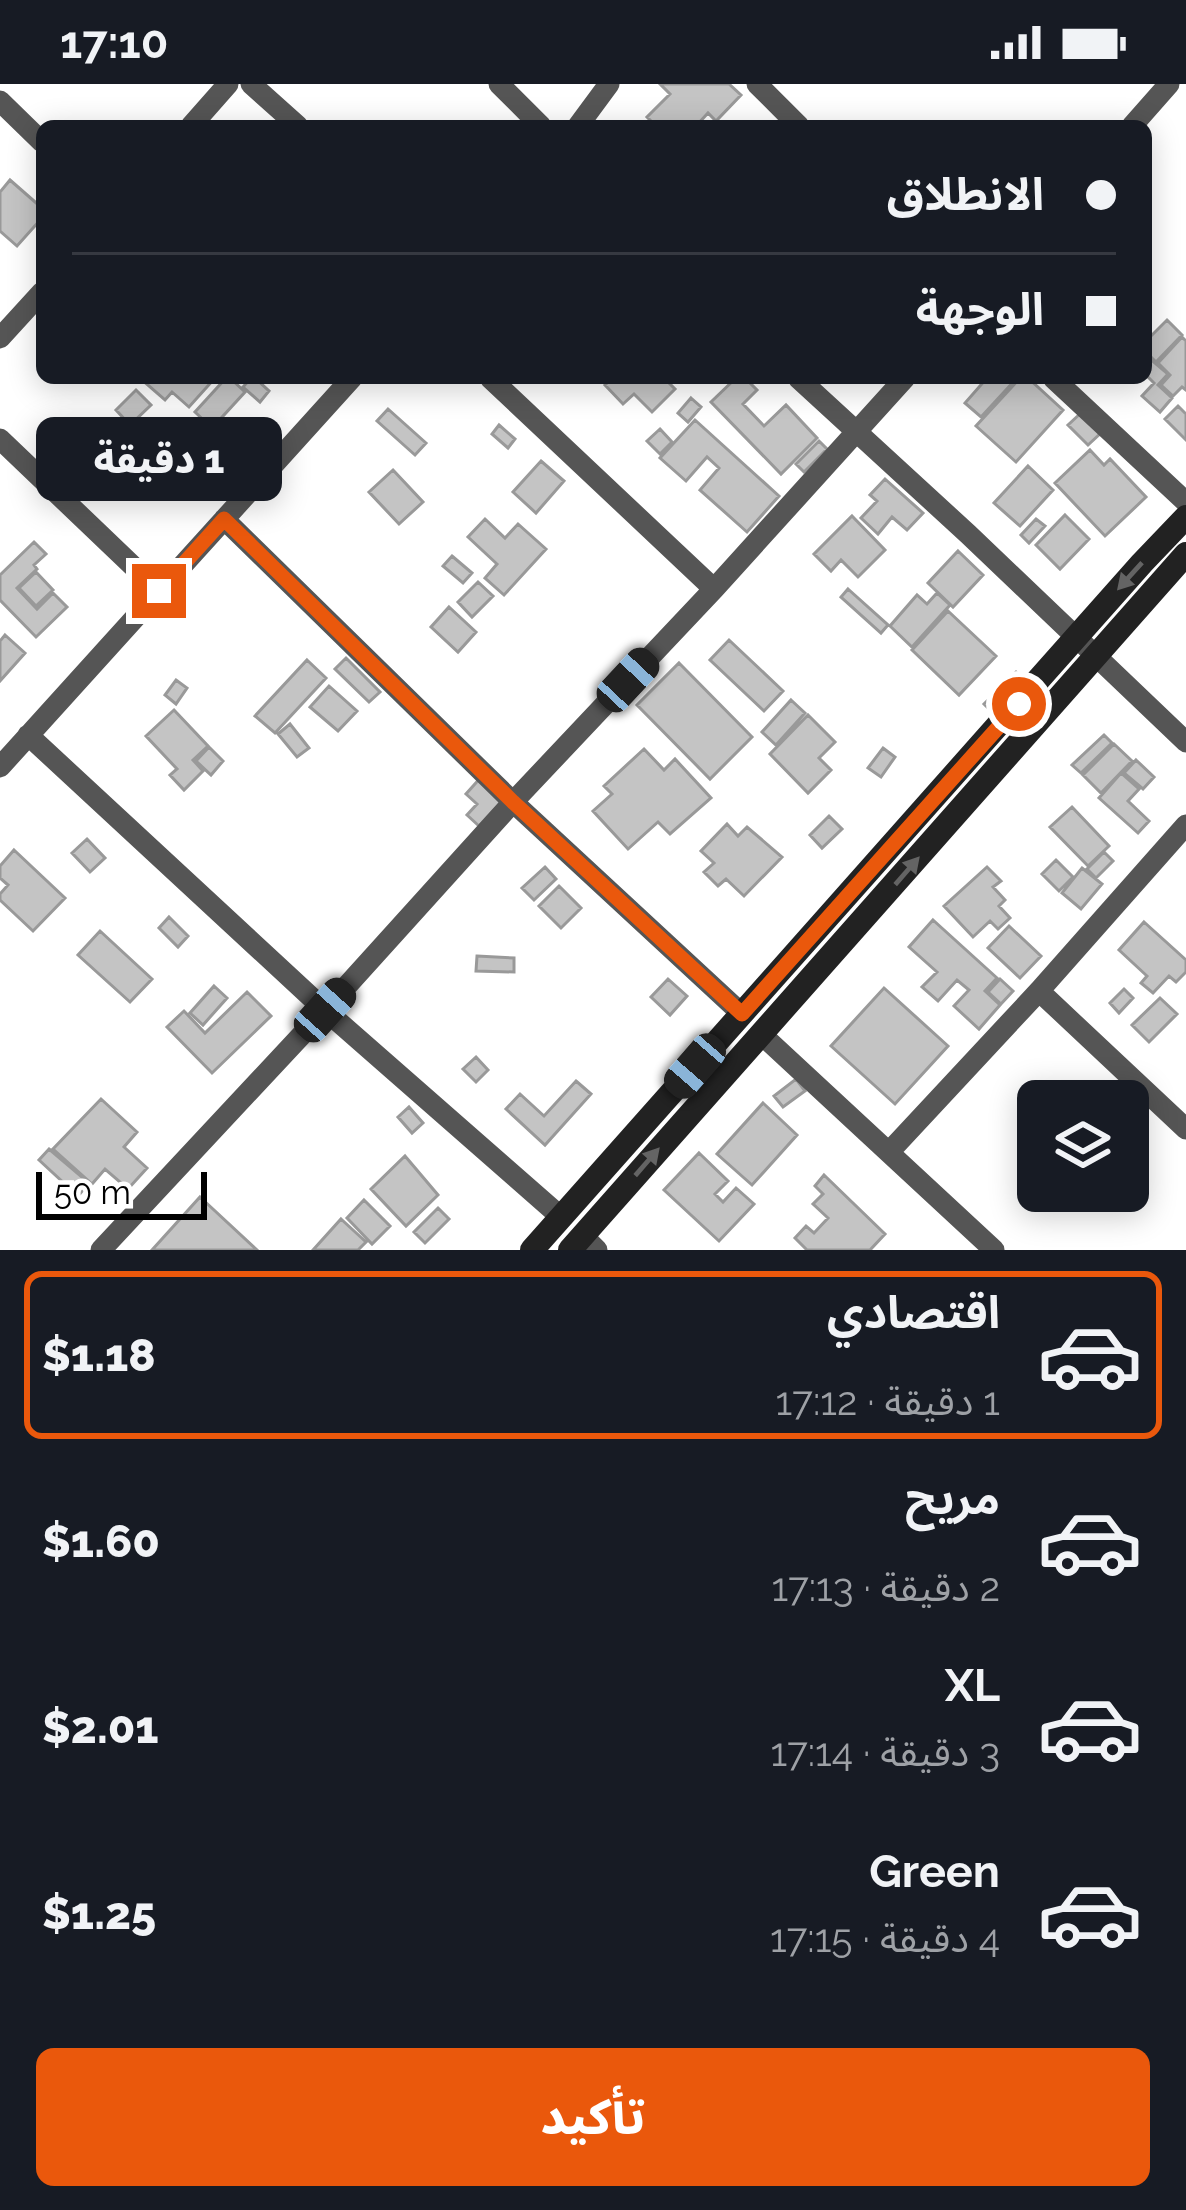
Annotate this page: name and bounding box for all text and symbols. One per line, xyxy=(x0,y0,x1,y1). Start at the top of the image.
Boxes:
text: 17:10 xyxy=(60,16,168,69)
text: الانطلاق xyxy=(887,168,1044,221)
text: الوجهة xyxy=(916,283,1044,336)
callout: 1 دقيقة xyxy=(36,417,282,501)
text: 1 دقيقة xyxy=(93,436,225,482)
one-way arrow xyxy=(1117,562,1144,591)
route end xyxy=(132,564,186,618)
car xyxy=(590,641,666,719)
route start xyxy=(992,677,1046,731)
one-way arrow xyxy=(893,856,919,886)
car xyxy=(288,971,362,1049)
car xyxy=(658,1027,732,1105)
map controls xyxy=(1017,1080,1149,1212)
button: layers xyxy=(1017,1080,1149,1212)
one-way arrow xyxy=(634,1147,660,1177)
scale bar xyxy=(36,1166,207,1219)
text: 50 m xyxy=(54,1173,131,1212)
text: اقتصادي xyxy=(827,1286,1000,1339)
icon: car xyxy=(1036,1301,1144,1409)
text: $1.18 xyxy=(42,1329,156,1382)
text: 1 دقيقة · 17:12 xyxy=(776,1378,1000,1424)
text: مريح xyxy=(905,1472,1000,1525)
icon: car xyxy=(1036,1487,1144,1595)
text: $1.60 xyxy=(42,1515,160,1568)
text: 2 دقيقة · 17:13 xyxy=(771,1564,1000,1610)
text: XL xyxy=(945,1659,1000,1712)
icon: car xyxy=(1036,1673,1144,1781)
text: $2.01 xyxy=(42,1701,159,1754)
text: 3 دقيقة · 17:14 xyxy=(770,1729,1000,1775)
text: Green xyxy=(869,1845,1000,1898)
icon: car xyxy=(1036,1859,1144,1967)
text: $1.25 xyxy=(42,1887,156,1940)
text: 4 دقيقة · 17:15 xyxy=(770,1915,1000,1961)
button: تأكيد xyxy=(36,2048,1150,2186)

